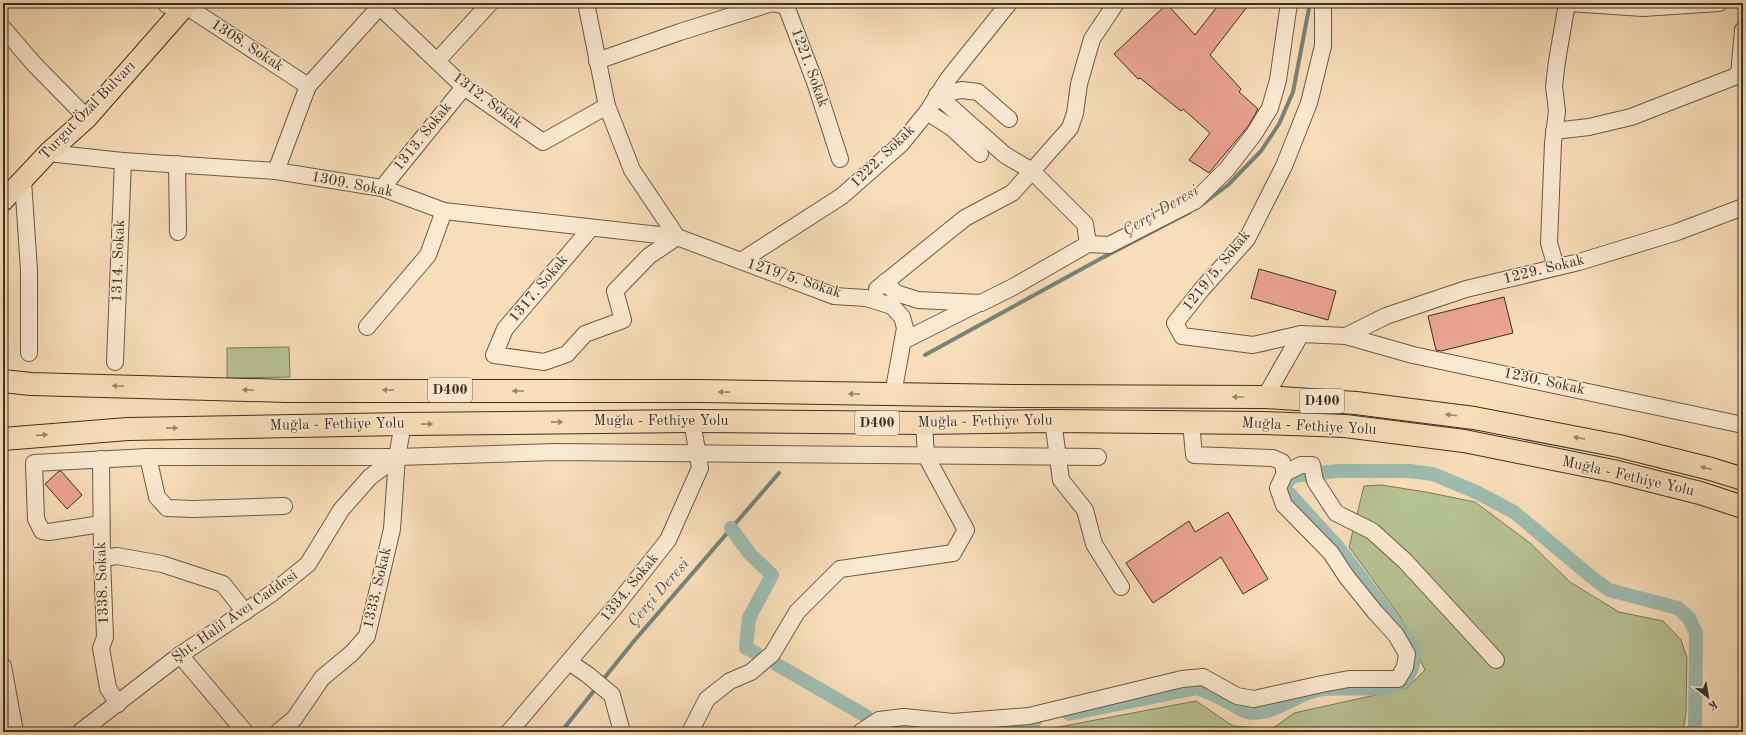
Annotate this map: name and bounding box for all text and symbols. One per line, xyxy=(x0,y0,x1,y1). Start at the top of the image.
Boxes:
street label: 1308. Sokak xyxy=(208,17,286,75)
street label: 1221. Sokak xyxy=(788,26,830,110)
street label: Turgut Özal Bulvarı xyxy=(35,57,139,163)
street label: 1312. Sokak xyxy=(449,70,525,132)
street label: 1313. Sokak xyxy=(391,100,455,174)
street label: 1222. Sokak xyxy=(848,123,918,191)
street label: 1309. Sokak xyxy=(310,170,394,200)
water label: Çerçi Deresi xyxy=(1120,183,1202,239)
street label: 1314. Sokak xyxy=(110,219,128,303)
street label: 1219/5. Sokak xyxy=(1180,228,1254,314)
street label: 1317. Sokak xyxy=(507,252,572,326)
street label: 1229. Sokak xyxy=(1502,253,1586,287)
street label: 1219/5. Sokak xyxy=(745,257,843,301)
street label: 1230. Sokak xyxy=(1502,366,1586,398)
road number: D400 xyxy=(428,378,472,402)
one-way arrow xyxy=(111,383,124,389)
one-way arrow xyxy=(241,387,254,393)
one-way arrow xyxy=(381,387,394,393)
one-way arrow xyxy=(511,388,524,394)
one-way arrow xyxy=(717,389,730,395)
road number: D400 xyxy=(1300,389,1344,413)
one-way arrow xyxy=(847,391,860,397)
one-way arrow xyxy=(1232,393,1244,400)
road number: D400 xyxy=(855,411,899,435)
one-way arrow xyxy=(1445,412,1457,418)
street label: Muğla - Fethiye Yolu xyxy=(917,413,1053,431)
street label: Muğla - Fethiye Yolu xyxy=(593,414,729,429)
street label: Muğla - Fethiye Yolu xyxy=(269,416,405,434)
street label: Muğla - Fethiye Yolu xyxy=(1241,416,1377,438)
one-way arrow xyxy=(551,419,564,425)
one-way arrow xyxy=(421,421,434,427)
one-way arrow xyxy=(166,425,179,431)
one-way arrow xyxy=(36,432,48,438)
one-way arrow xyxy=(1573,435,1585,441)
street label: Muğla - Fethiye Yolu xyxy=(1560,454,1696,500)
one-way arrow xyxy=(1699,465,1711,471)
street label: 1338. Sokak xyxy=(94,541,112,625)
street label: 1333. Sokak xyxy=(361,546,395,630)
street label: 1334. Sokak xyxy=(598,551,662,625)
water label: Çerçi Deresi xyxy=(625,555,693,630)
street label: Şht. Halil Avcı Caddesi xyxy=(169,568,301,666)
north arrow xyxy=(1688,677,1728,717)
text: K xyxy=(1705,697,1719,711)

